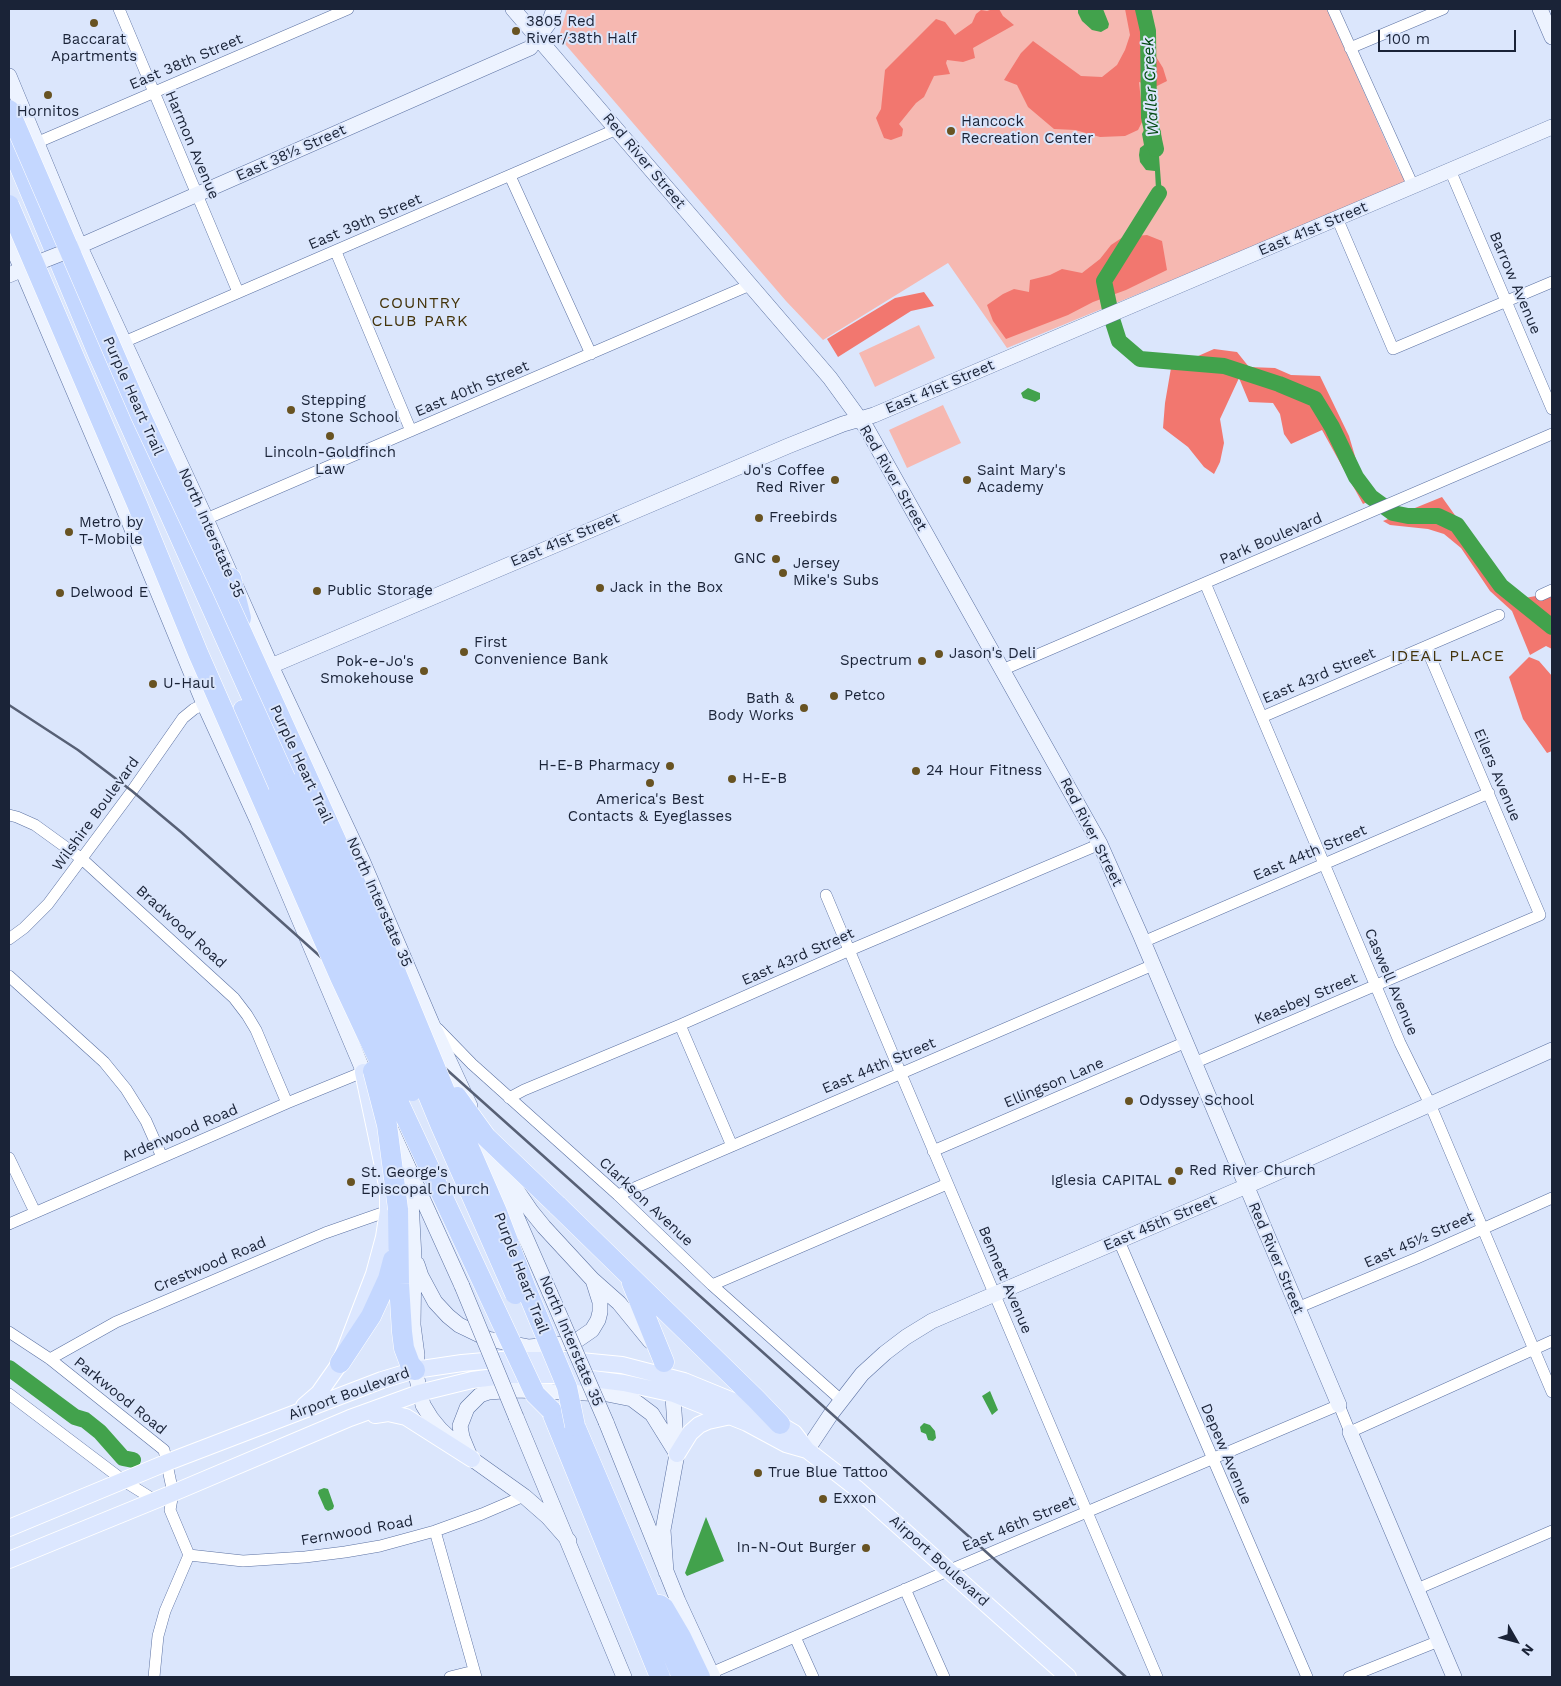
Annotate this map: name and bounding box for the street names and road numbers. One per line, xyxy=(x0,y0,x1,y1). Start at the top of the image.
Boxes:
street label: East 38th Street xyxy=(127,30,245,94)
street label: Harmon Avenue xyxy=(161,88,223,202)
street label: Red River Street xyxy=(599,109,689,213)
street label: East 38½ Street xyxy=(233,121,349,185)
street label: East 39th Street xyxy=(306,190,424,254)
street label: East 41st Street xyxy=(1256,198,1370,260)
street label: Barrow Avenue xyxy=(1485,229,1545,337)
street label: Purple Heart Trail xyxy=(99,334,167,458)
street label: East 41st Street xyxy=(883,356,997,418)
street label: East 40th Street xyxy=(412,357,532,421)
street label: Red River Street xyxy=(855,422,931,534)
street label: North Interstate 35 xyxy=(174,465,248,601)
street label: East 41st Street xyxy=(508,509,622,571)
street label: Park Boulevard xyxy=(1217,509,1325,569)
street label: East 43rd Street xyxy=(1260,644,1378,708)
street label: Purple Heart Trail xyxy=(266,702,336,826)
street label: Eilers Avenue xyxy=(1469,726,1525,824)
street label: Wilshire Boulevard xyxy=(49,754,143,874)
street label: Red River Street xyxy=(1056,775,1126,889)
street label: East 44th Street xyxy=(1251,821,1369,885)
street label: North Interstate 35 xyxy=(342,834,416,970)
street label: Bradwood Road xyxy=(132,882,230,972)
street label: East 43rd Street xyxy=(739,924,857,990)
street label: Caswell Avenue xyxy=(1360,926,1422,1038)
street label: Keasbey Street xyxy=(1252,969,1360,1029)
street label: East 44th Street xyxy=(820,1034,938,1098)
street label: Ellingson Lane xyxy=(1001,1054,1107,1112)
street label: Ardenwood Road xyxy=(119,1100,241,1166)
street label: Clarkson Avenue xyxy=(595,1154,697,1250)
street label: East 45th Street xyxy=(1101,1191,1219,1255)
street label: Red River Street xyxy=(1244,1199,1308,1317)
street label: East 45½ Street xyxy=(1361,1208,1477,1272)
street label: Purple Heart Trail xyxy=(490,1210,552,1336)
street label: Bennett Avenue xyxy=(974,1223,1036,1337)
street label: Crestwood Road xyxy=(151,1233,269,1297)
street label: North Interstate 35 xyxy=(535,1273,607,1409)
street label: Parkwood Road xyxy=(70,1353,170,1439)
street label: Airport Boulevard xyxy=(286,1364,412,1424)
street label: Depew Avenue xyxy=(1197,1401,1255,1507)
street label: East 46th Street xyxy=(960,1492,1078,1556)
street label: Fernwood Road xyxy=(299,1512,415,1550)
street label: Airport Boulevard xyxy=(885,1512,993,1610)

